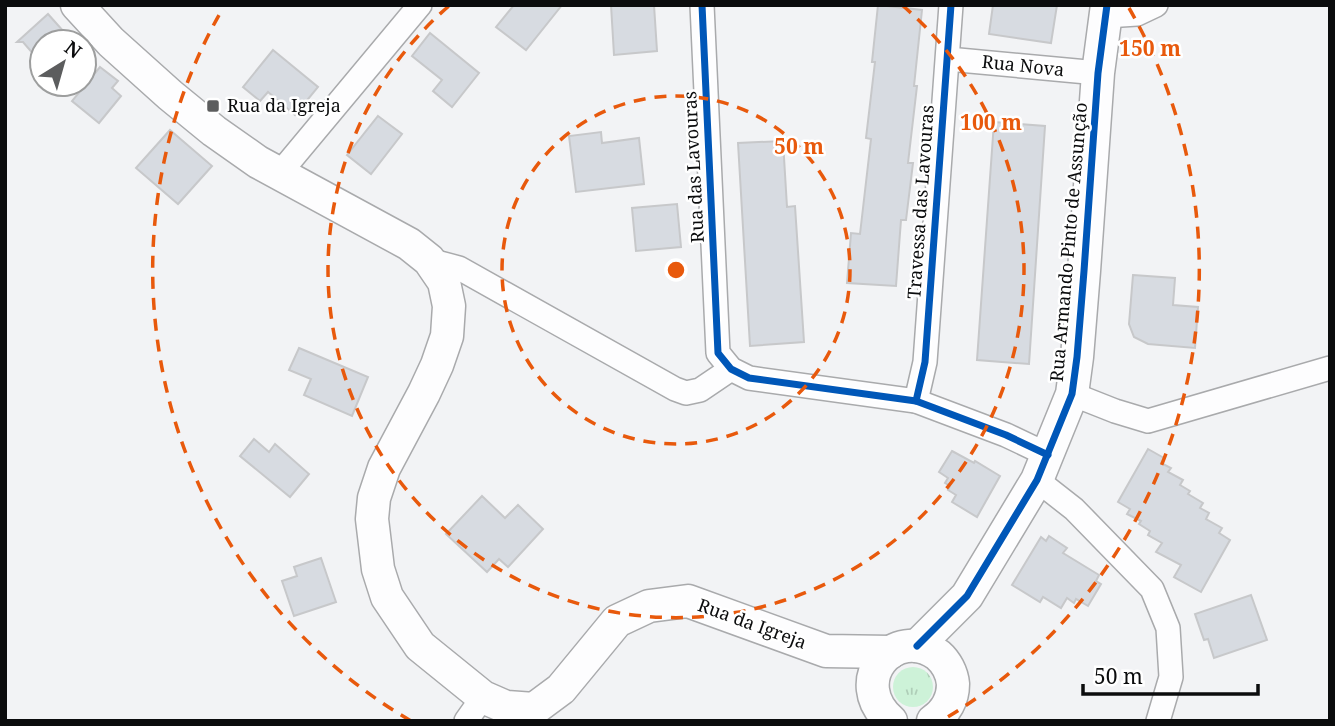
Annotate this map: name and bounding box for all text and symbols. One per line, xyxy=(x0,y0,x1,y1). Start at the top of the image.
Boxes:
north arrow xyxy=(28,28,98,98)
text: 150 m xyxy=(1119,34,1181,62)
text: N xyxy=(59,35,87,64)
street label: Rua Nova xyxy=(981,49,1065,81)
street label: Rua das Lavouras xyxy=(677,91,709,244)
place label: Rua da Igreja xyxy=(227,93,341,117)
marker: Rua da Igreja xyxy=(205,98,221,114)
street label: Rua Armando Pinto de Assunção xyxy=(1044,101,1092,383)
street label: Travessa das Lavouras xyxy=(901,104,939,300)
text: 100 m xyxy=(960,108,1022,136)
text: 50 m xyxy=(774,132,824,160)
centre of rings xyxy=(664,258,688,282)
street label: Rua da Igreja xyxy=(695,592,810,654)
scale bar xyxy=(1083,652,1258,696)
text: 50 m xyxy=(1094,662,1143,690)

